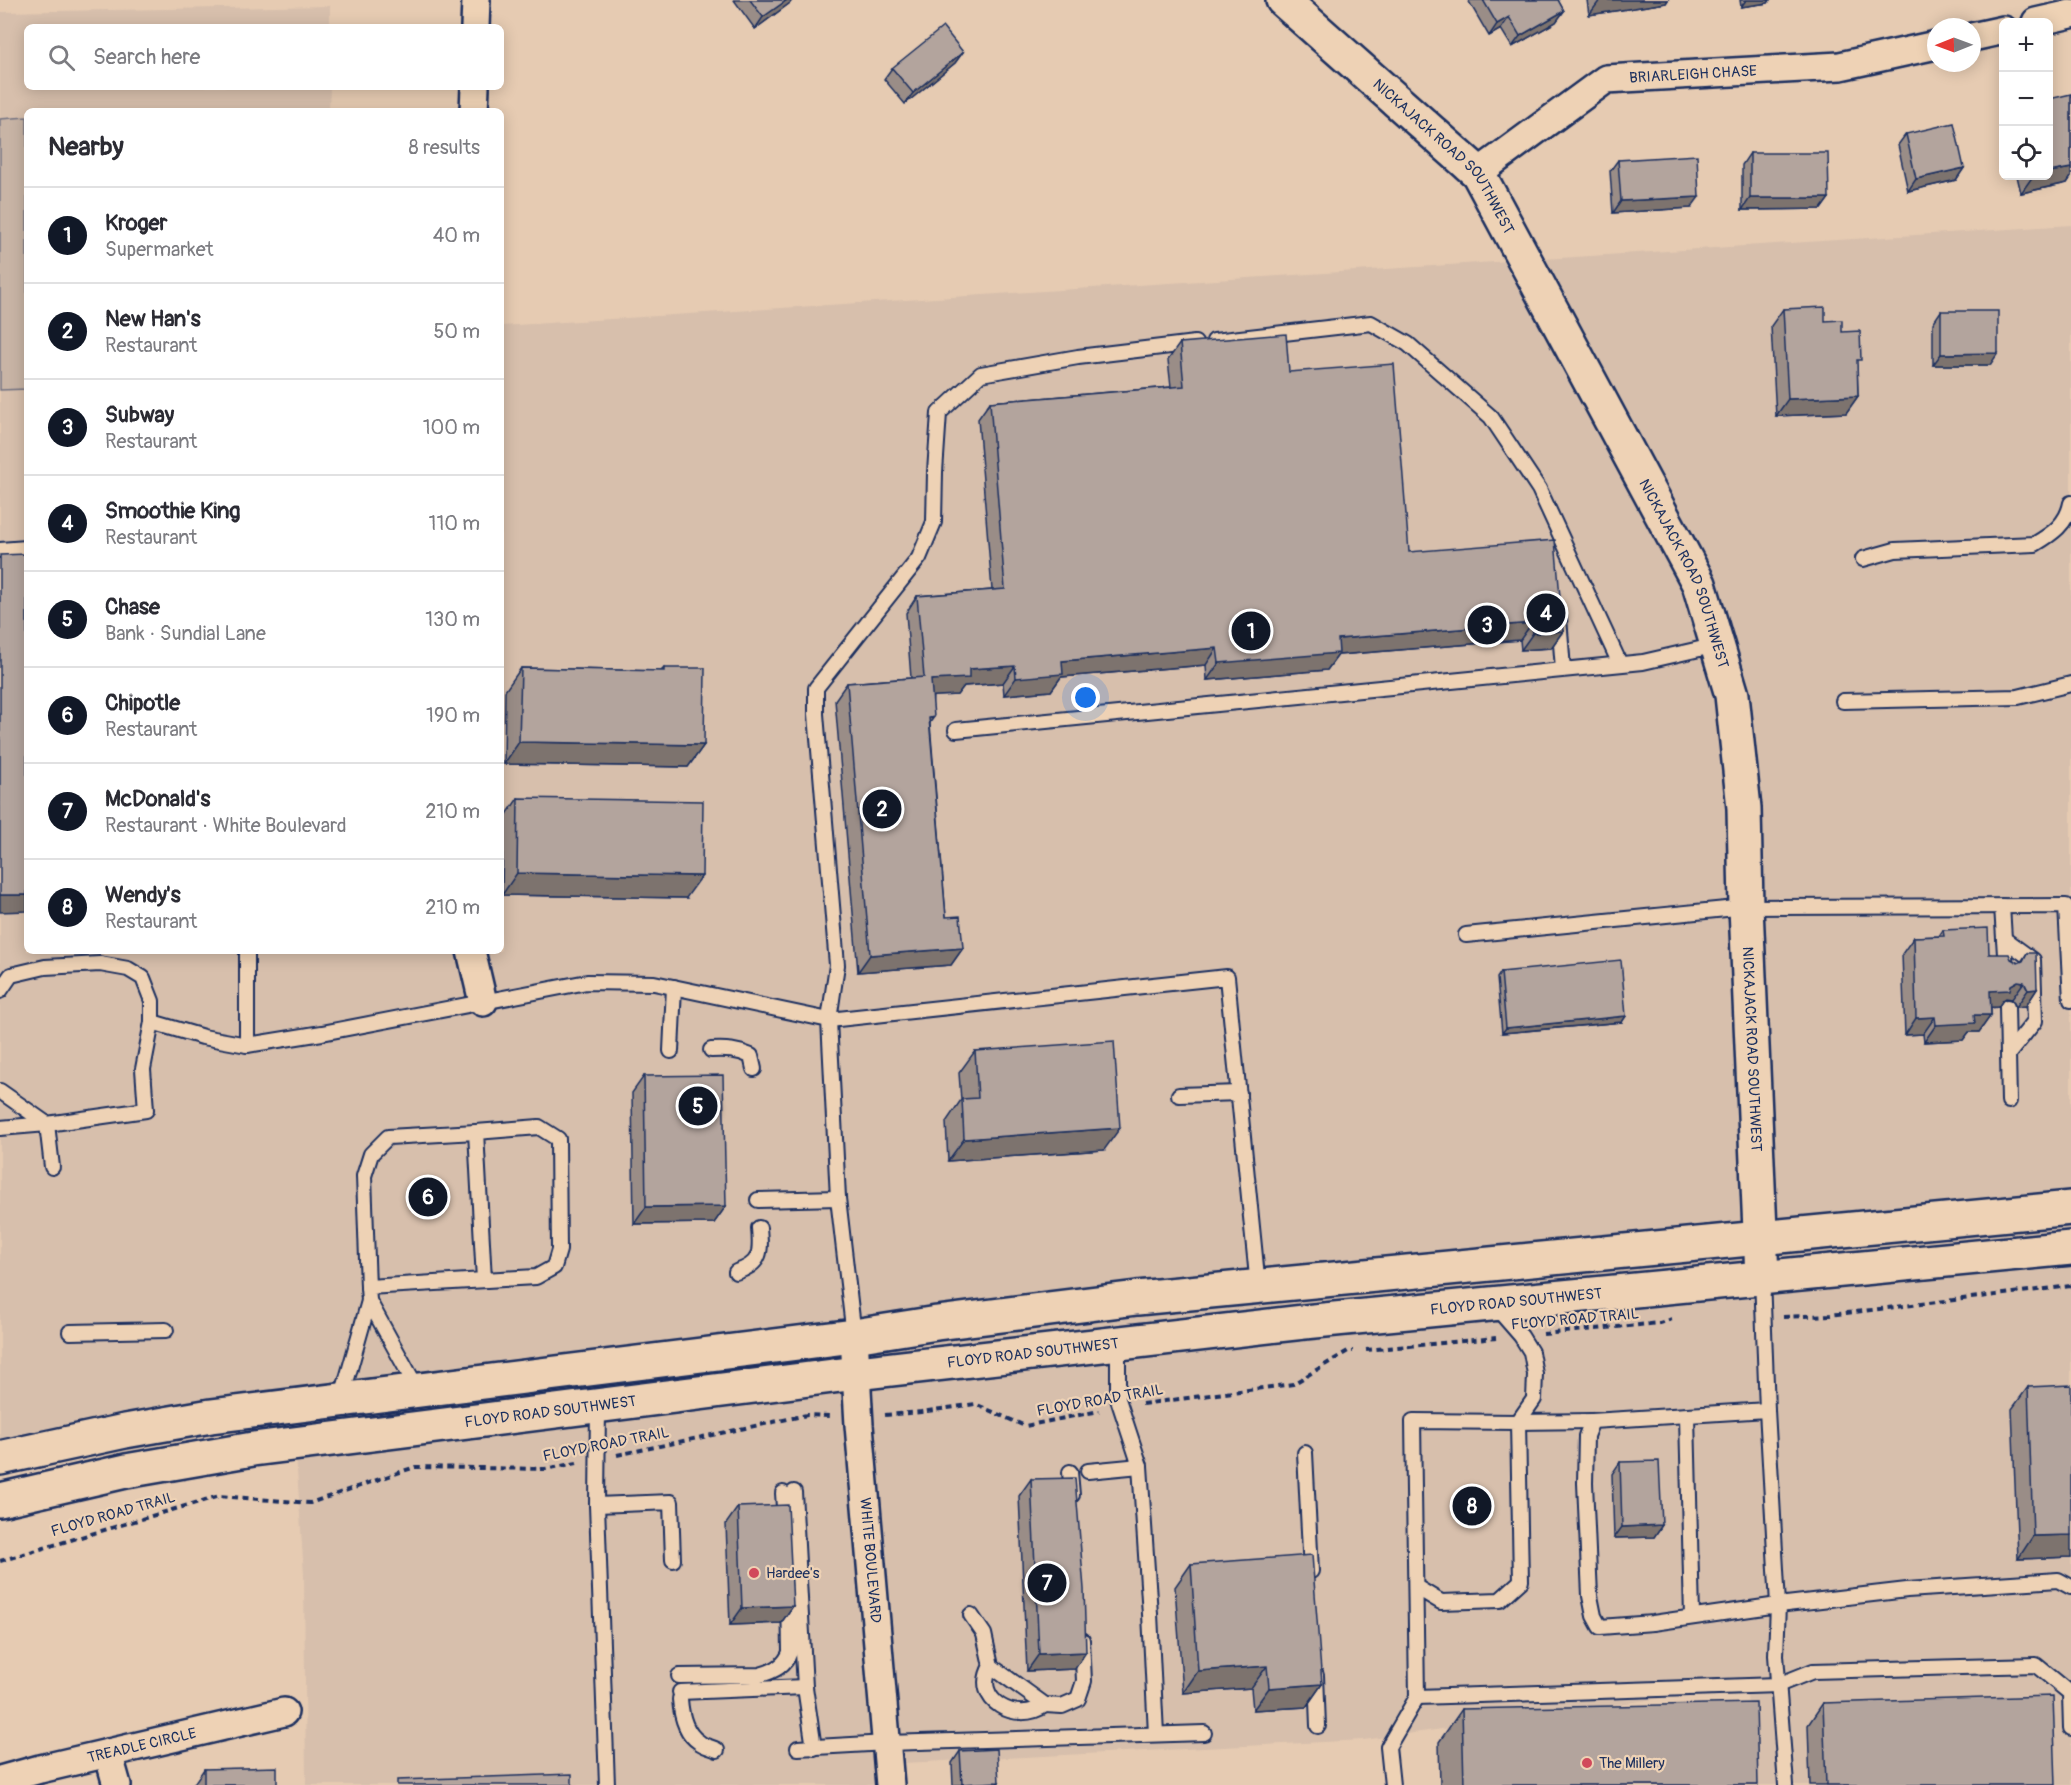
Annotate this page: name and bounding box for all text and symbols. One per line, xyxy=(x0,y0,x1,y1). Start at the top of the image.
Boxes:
north arrow xyxy=(1927,18,1981,72)
map controls xyxy=(1999,18,2053,180)
button: + xyxy=(1999,18,2053,72)
search box xyxy=(24,24,504,90)
icon: search xyxy=(45,41,78,74)
text: Search here xyxy=(93,43,200,71)
street label: BRIARLEIGH CHASE xyxy=(1629,62,1758,88)
button: − xyxy=(1999,72,2053,126)
street label: NICKAJACK ROAD SOUTHWEST xyxy=(1369,75,1518,238)
button: locate xyxy=(1999,126,2053,180)
text: Nearby xyxy=(48,131,124,163)
text: 8 results xyxy=(409,135,480,160)
text: Kroger xyxy=(105,209,167,237)
text: 1 xyxy=(64,223,71,248)
text: 40 m xyxy=(433,223,480,248)
text: Supermarket xyxy=(105,237,214,262)
text: New Han's xyxy=(105,305,200,333)
text: 2 xyxy=(62,319,73,344)
text: 50 m xyxy=(433,319,480,344)
text: Restaurant xyxy=(105,333,197,358)
text: Subway xyxy=(105,401,174,429)
text: 3 xyxy=(62,415,73,440)
text: 100 m xyxy=(423,415,480,440)
text: Restaurant xyxy=(105,429,197,454)
street label: NICKAJACK ROAD SOUTHWEST xyxy=(1634,476,1733,671)
text: Smoothie King xyxy=(105,497,240,525)
text: 4 xyxy=(62,511,73,536)
text: 110 m xyxy=(429,511,480,536)
text: Restaurant xyxy=(105,525,197,550)
pin: 4 xyxy=(1526,590,1566,636)
text: Chase xyxy=(105,593,160,621)
pin: 3 xyxy=(1468,602,1506,648)
text: 5 xyxy=(62,607,73,632)
text: 130 m xyxy=(425,607,480,632)
pin: 1 xyxy=(1232,608,1270,654)
text: Bank · Sundial Lane xyxy=(105,621,266,646)
your location xyxy=(1071,683,1100,712)
text: Chipotle xyxy=(105,689,180,717)
text: 6 xyxy=(62,703,73,728)
text: 190 m xyxy=(426,703,480,728)
text: Restaurant xyxy=(105,717,197,742)
text: McDonald's xyxy=(105,785,210,813)
pin: 2 xyxy=(862,786,902,832)
text: 7 xyxy=(62,799,73,824)
text: 210 m xyxy=(425,799,480,824)
text: Restaurant · White Boulevard xyxy=(105,813,347,838)
text: Wendy's xyxy=(105,881,181,909)
text: 8 xyxy=(62,895,73,920)
text: 210 m xyxy=(425,895,480,920)
text: Restaurant xyxy=(105,909,197,934)
street label: NICKAJACK ROAD SOUTHWEST xyxy=(1738,946,1766,1152)
pin: 5 xyxy=(678,1084,718,1128)
pin: 6 xyxy=(408,1174,448,1220)
street label: FLOYD ROAD SOUTHWEST xyxy=(1429,1284,1603,1320)
street label: FLOYD ROAD TRAIL xyxy=(1510,1304,1640,1335)
street label: FLOYD ROAD SOUTHWEST xyxy=(946,1334,1120,1373)
street label: FLOYD ROAD TRAIL xyxy=(1035,1380,1165,1421)
street label: FLOYD ROAD SOUTHWEST xyxy=(464,1392,637,1432)
street label: FLOYD ROAD TRAIL xyxy=(541,1423,671,1466)
pin: 8 xyxy=(1452,1484,1492,1528)
street label: FLOYD ROAD TRAIL xyxy=(49,1488,177,1541)
street label: WHITE BOULEVARD xyxy=(855,1497,885,1624)
pin: 7 xyxy=(1028,1560,1066,1606)
place label: Hardee's xyxy=(766,1564,820,1583)
marker: Hardee's xyxy=(747,1566,761,1580)
street label: TREADLE CIRCLE xyxy=(86,1724,198,1768)
place label: The Millery xyxy=(1599,1754,1665,1773)
marker: The Millery xyxy=(1580,1756,1594,1770)

